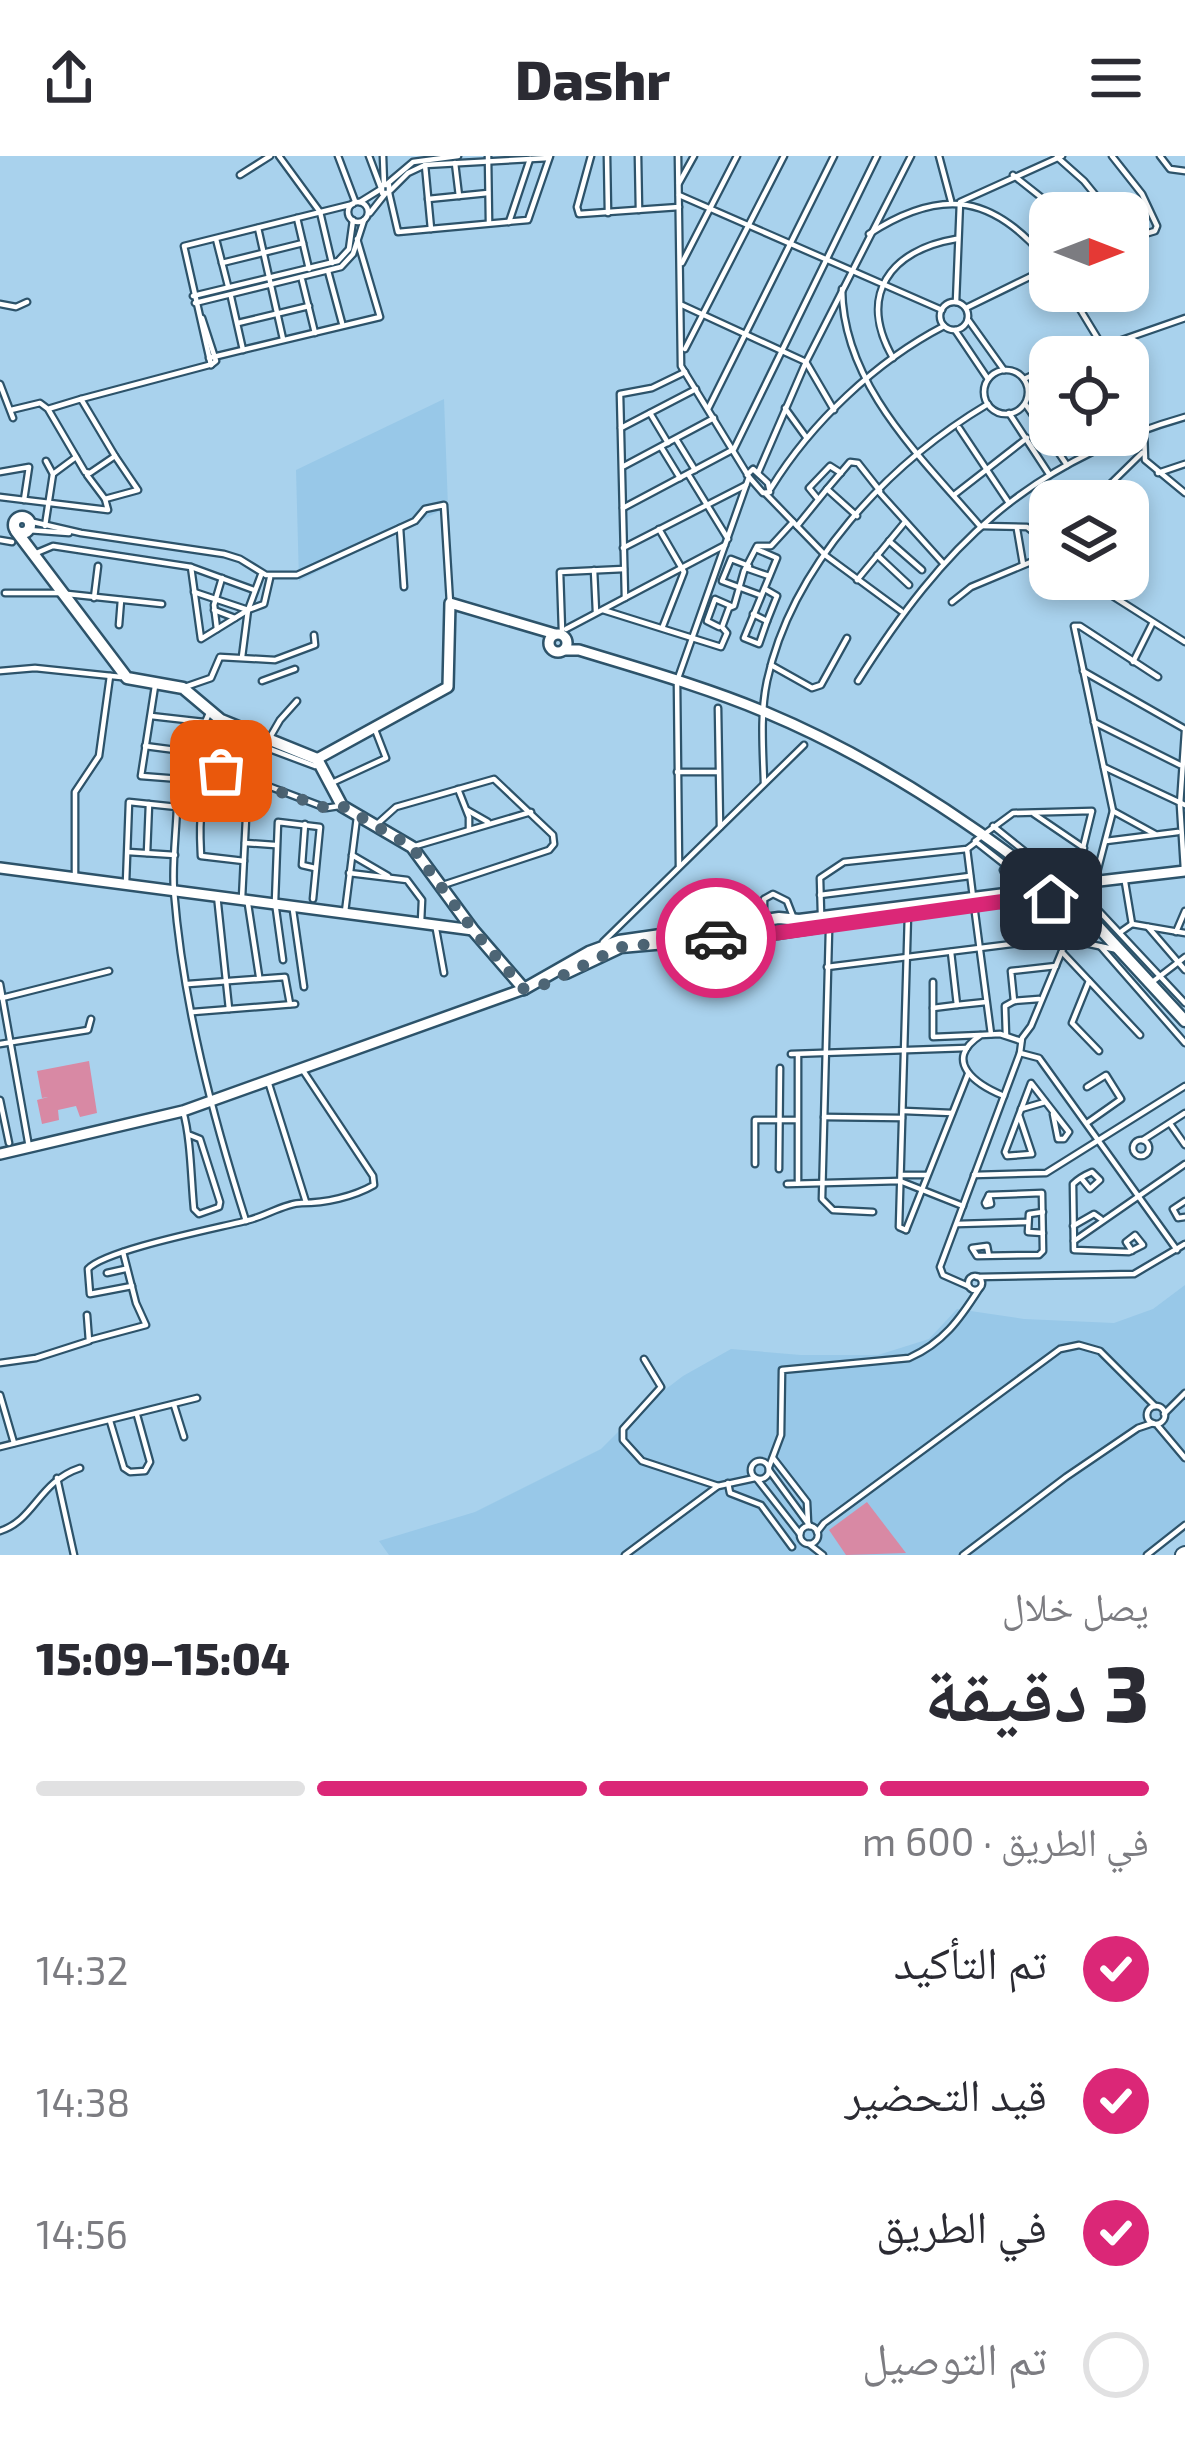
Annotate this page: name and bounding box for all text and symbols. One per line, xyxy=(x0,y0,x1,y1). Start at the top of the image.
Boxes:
icon: share xyxy=(36,45,102,111)
icon: menu xyxy=(1083,45,1149,111)
text: Dashr xyxy=(515,46,670,111)
north arrow xyxy=(1029,192,1149,312)
map controls xyxy=(1029,192,1149,600)
button: locate xyxy=(1029,336,1149,456)
button: layers xyxy=(1029,480,1149,600)
pin xyxy=(170,720,272,822)
icon: bag xyxy=(188,738,254,804)
pin xyxy=(1000,848,1102,950)
icon: home xyxy=(1018,866,1084,932)
courier xyxy=(656,878,776,998)
icon: car xyxy=(683,905,749,971)
text: يصل خلال xyxy=(1002,1582,1149,1629)
text: 15:04–15:09 xyxy=(36,1630,290,1684)
text: 3 دقيقة xyxy=(924,1644,1149,1738)
text: في الطريق · 600 m xyxy=(862,1817,1149,1864)
text: تم التأكيد xyxy=(894,1934,1047,1988)
icon: check xyxy=(1083,1936,1149,2002)
text: 14:32 xyxy=(36,1946,128,1993)
text: قيد التحضير xyxy=(845,2066,1047,2120)
icon: check xyxy=(1083,2068,1149,2134)
text: 14:38 xyxy=(36,2078,130,2125)
text: في الطريق xyxy=(876,2198,1047,2252)
icon: check xyxy=(1083,2200,1149,2266)
text: 14:56 xyxy=(36,2210,128,2257)
text: تم التوصيل xyxy=(862,2330,1047,2384)

